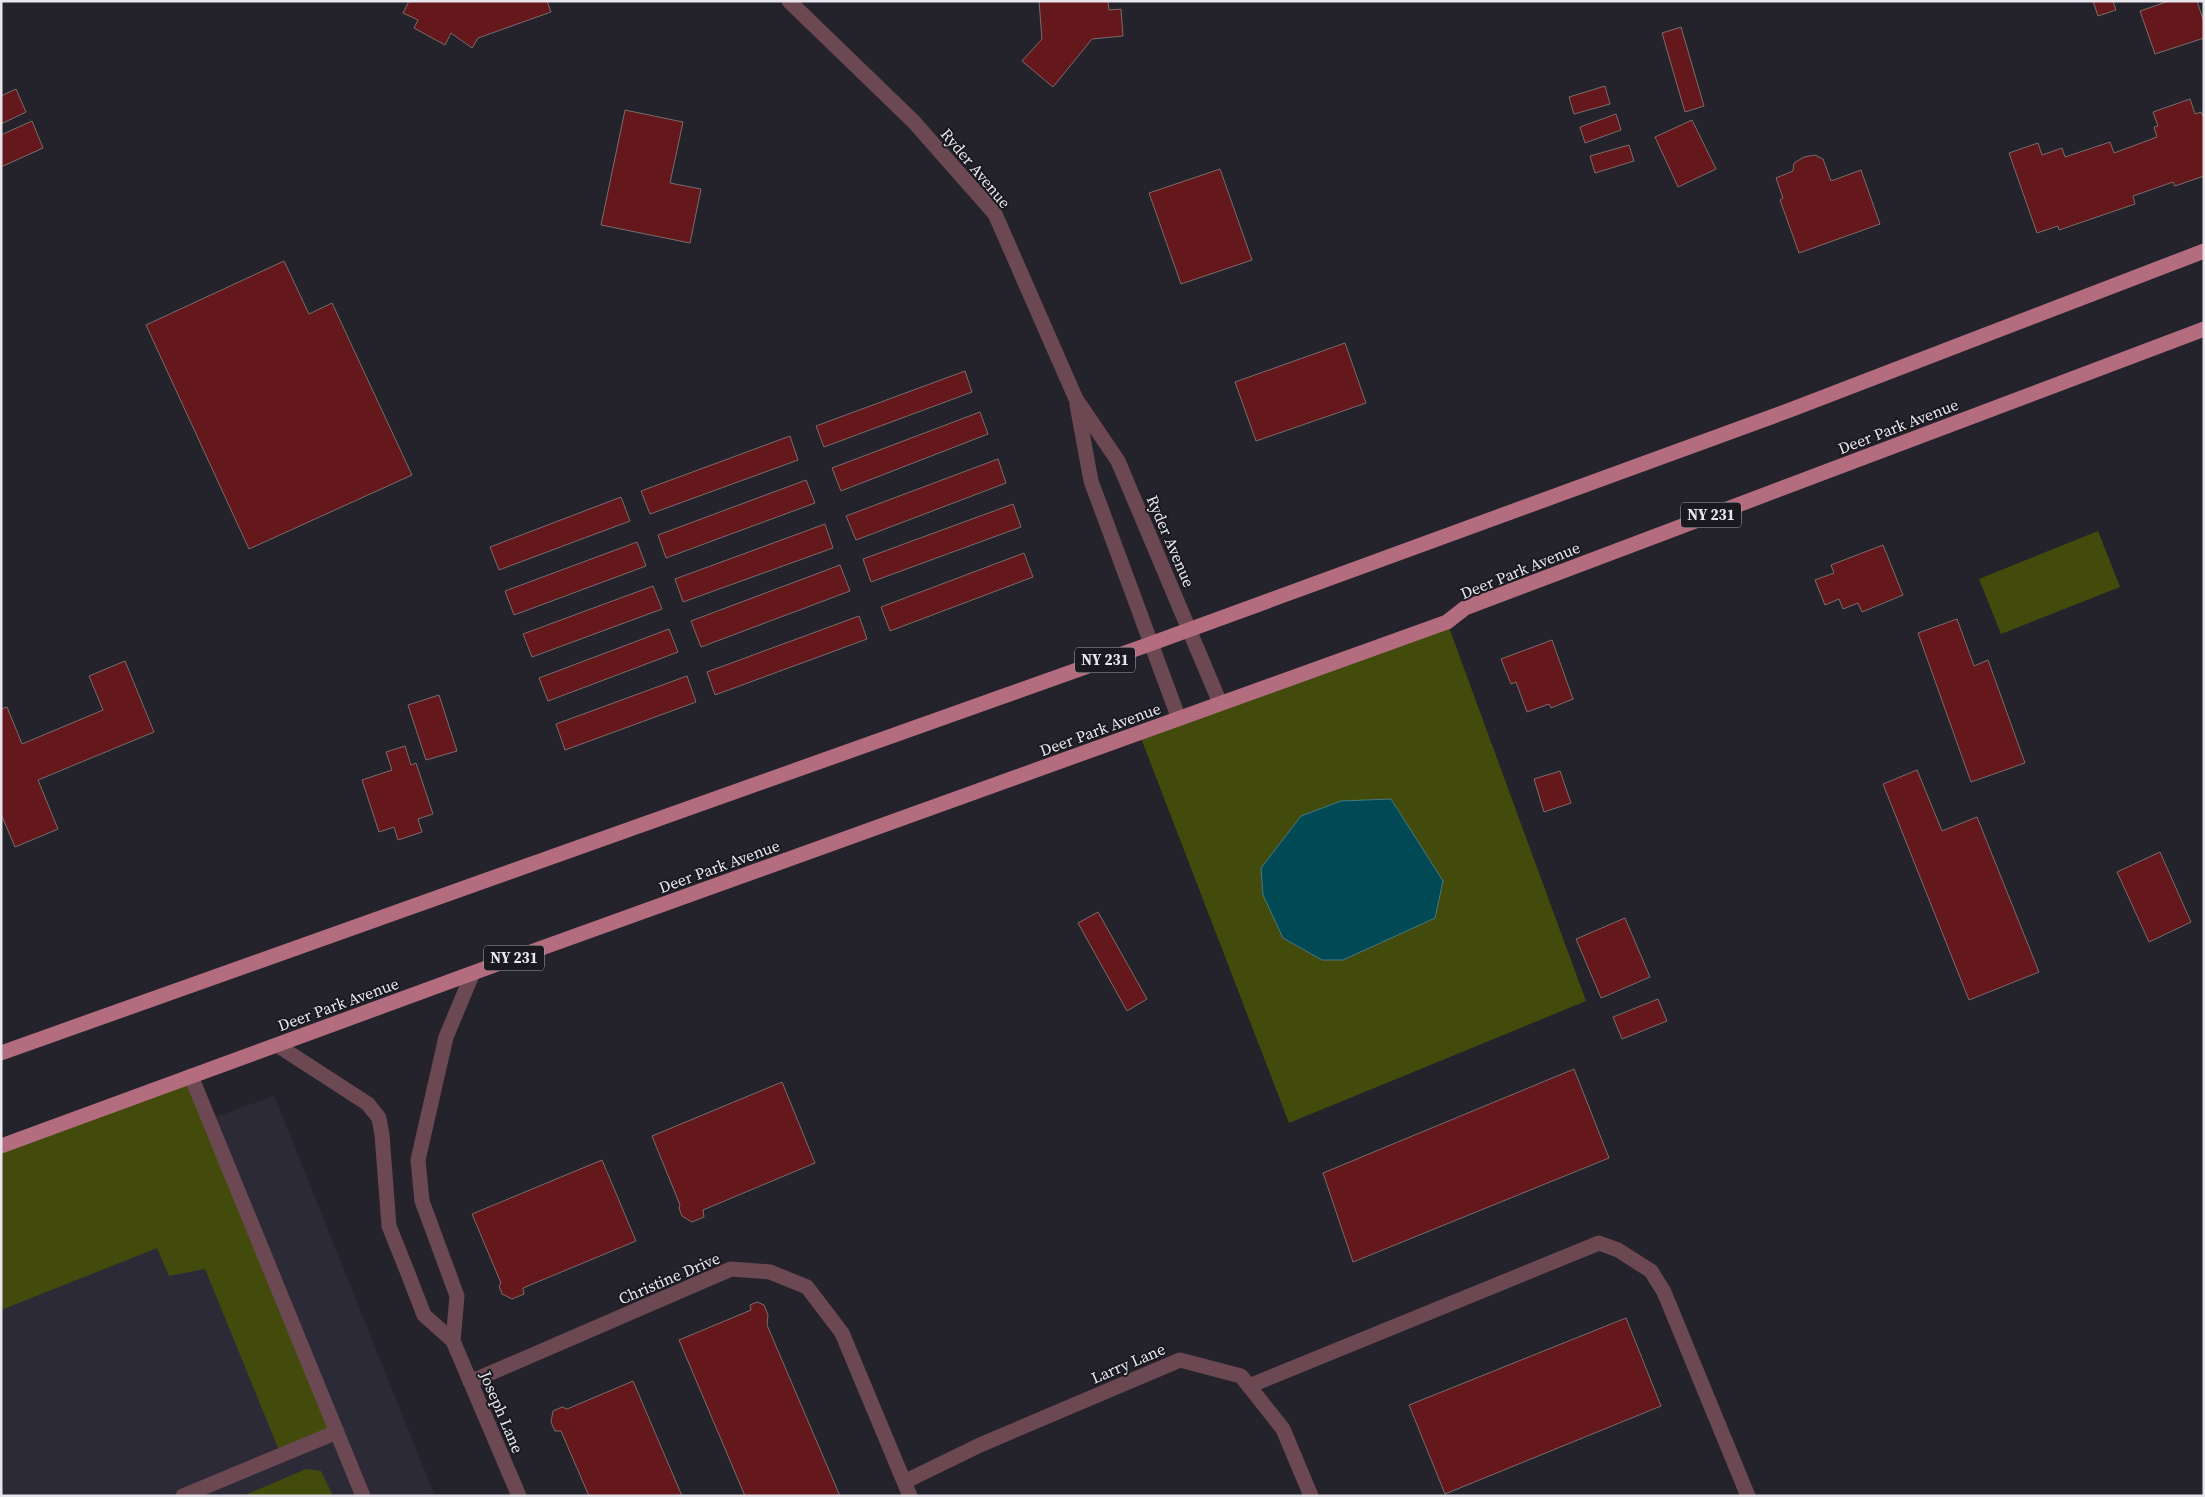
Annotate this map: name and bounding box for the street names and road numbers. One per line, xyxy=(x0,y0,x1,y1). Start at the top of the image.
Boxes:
street label: Ryder Avenue xyxy=(936,123,1016,213)
street label: Deer Park Avenue xyxy=(1835,393,1961,459)
street label: Ryder Avenue xyxy=(1142,491,1200,591)
road number: NY 231 xyxy=(1681,502,1741,528)
street label: Deer Park Avenue xyxy=(1457,536,1583,604)
road number: NY 231 xyxy=(1075,648,1135,672)
street label: Deer Park Avenue xyxy=(1036,697,1164,761)
street label: Deer Park Avenue xyxy=(655,834,783,898)
road number: NY 231 xyxy=(484,946,544,970)
street label: Deer Park Avenue xyxy=(274,972,402,1036)
street label: Christine Drive xyxy=(615,1247,723,1309)
street label: Larry Lane xyxy=(1087,1338,1169,1388)
street label: Joseph Lane xyxy=(474,1367,529,1457)

